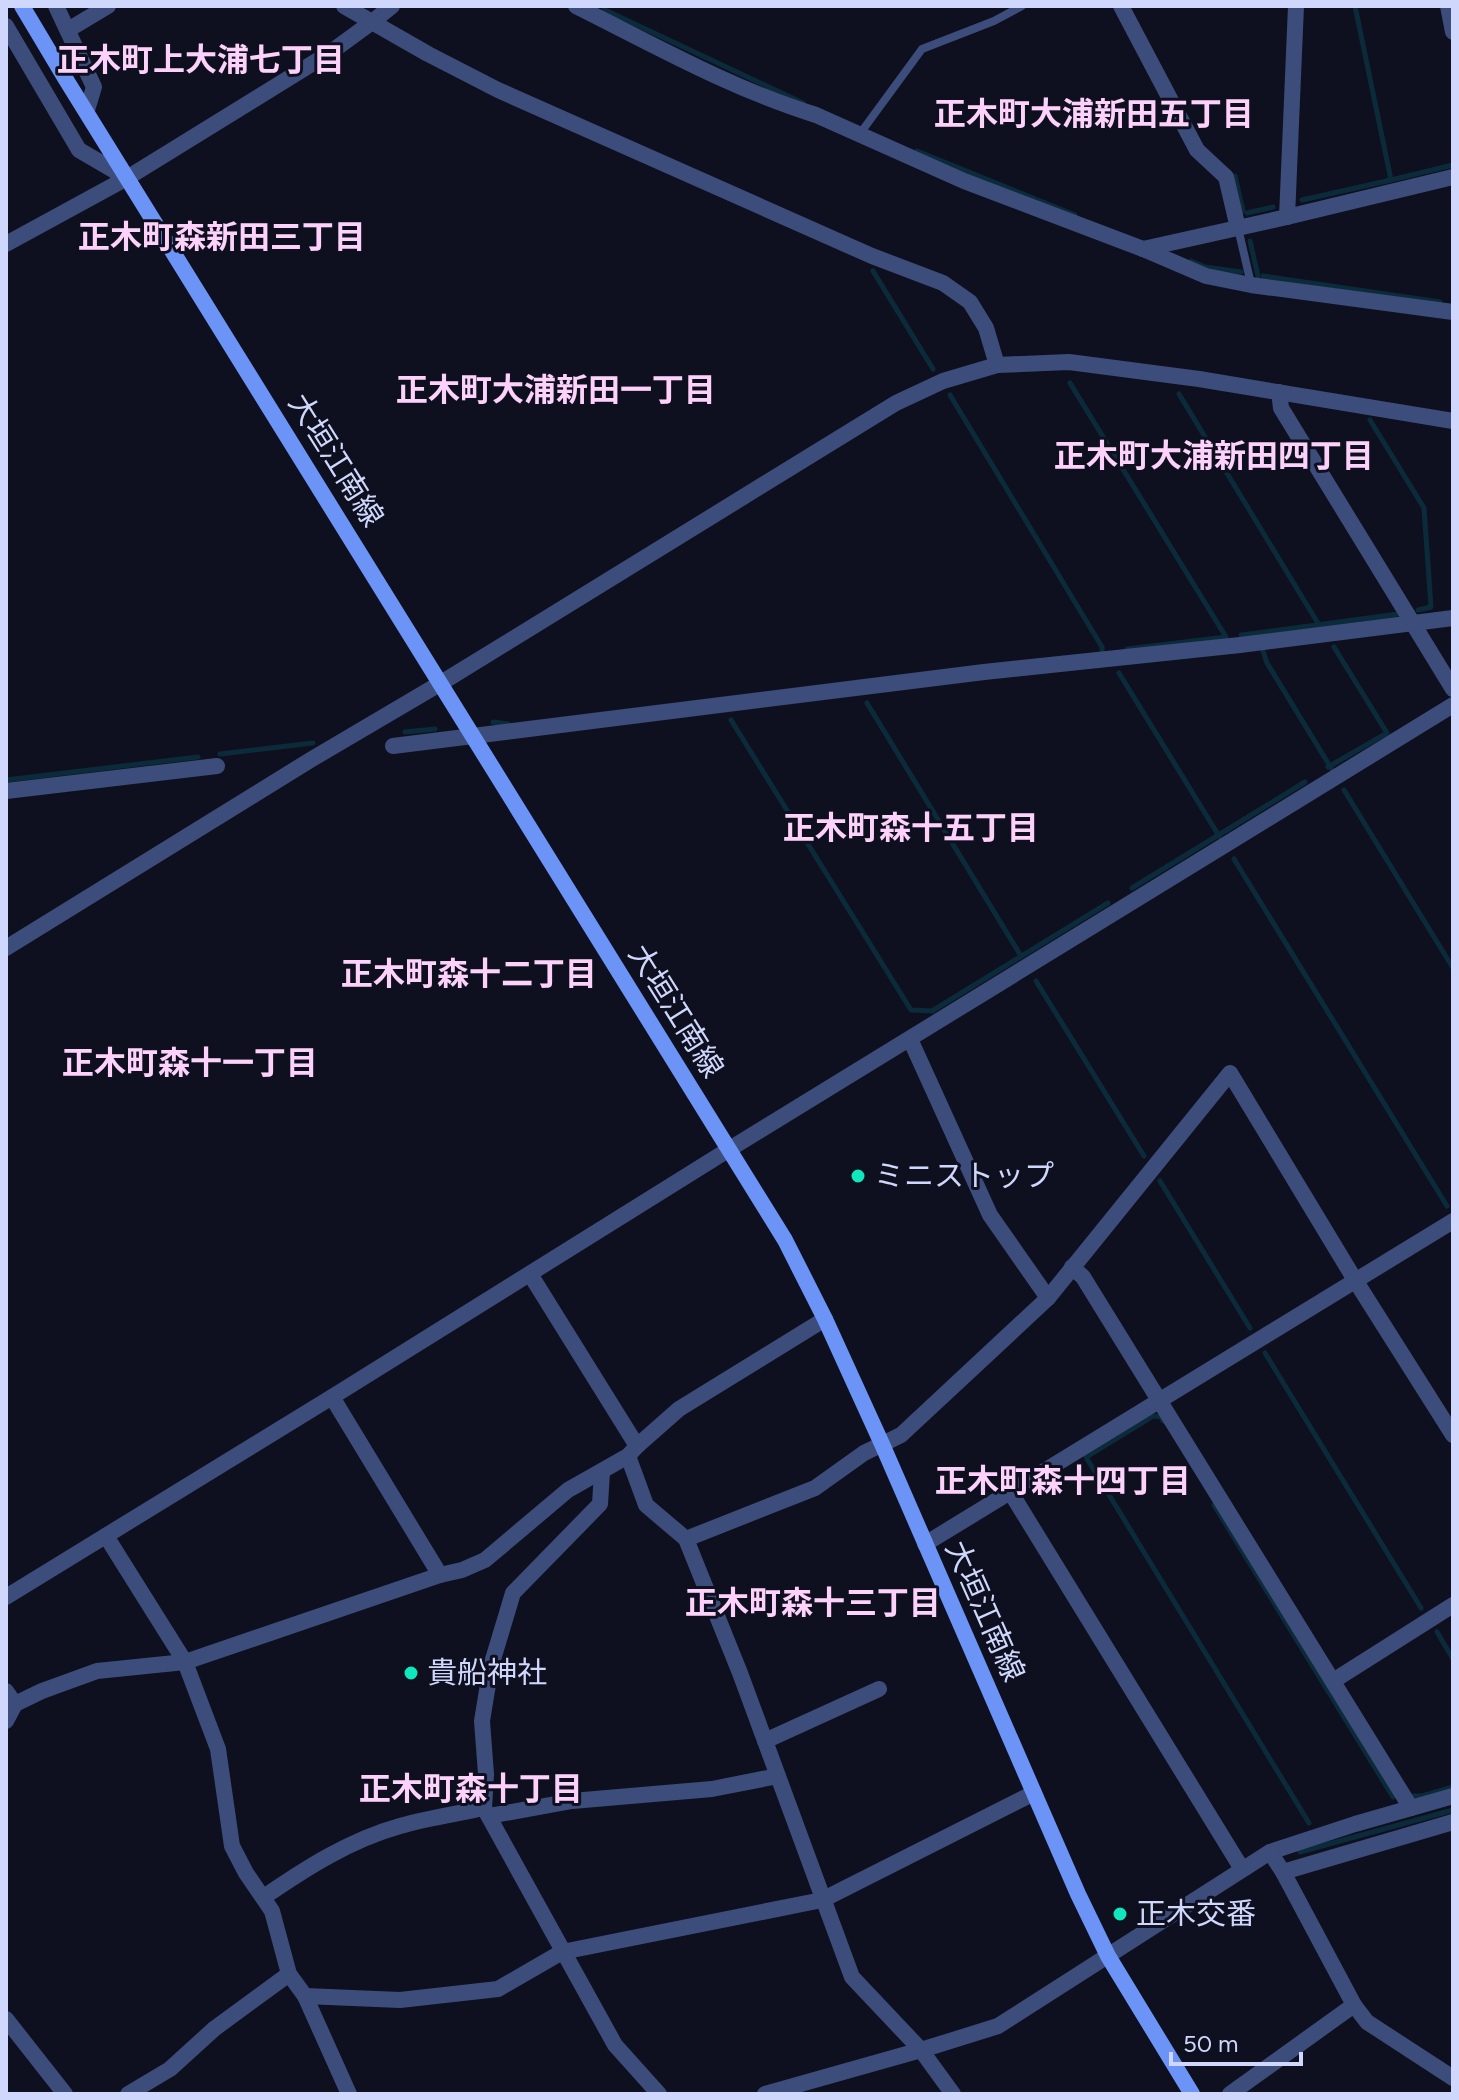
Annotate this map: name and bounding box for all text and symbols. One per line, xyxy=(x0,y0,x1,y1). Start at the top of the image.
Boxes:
district label: 正木町上大浦七丁目 xyxy=(57,41,345,79)
district label: 正木町大浦新田五丁目 xyxy=(934,95,1254,133)
district label: 正木町森新田三丁目 xyxy=(78,218,366,256)
district label: 正木町大浦新田一丁目 xyxy=(396,371,716,409)
street label: 大垣江南線 xyxy=(281,386,392,533)
district label: 正木町大浦新田四丁目 xyxy=(1054,437,1374,475)
district label: 正木町森十五丁目 xyxy=(783,809,1039,847)
street label: 大垣江南線 xyxy=(621,937,732,1084)
district label: 正木町森十二丁目 xyxy=(341,955,597,993)
district label: 正木町森十一丁目 xyxy=(62,1044,318,1082)
place label: ミニストップ xyxy=(874,1157,1054,1194)
marker: ミニストップ xyxy=(849,1167,867,1185)
district label: 正木町森十四丁目 xyxy=(935,1462,1191,1500)
street label: 大垣江南線 xyxy=(938,1535,1033,1687)
district label: 正木町森十三丁目 xyxy=(685,1584,941,1622)
place label: 貴船神社 xyxy=(427,1654,547,1691)
marker: 貴船神社 xyxy=(402,1664,420,1682)
district label: 正木町森十丁目 xyxy=(359,1770,583,1808)
place label: 正木交番 xyxy=(1136,1895,1256,1932)
marker: 正木交番 xyxy=(1111,1905,1129,1923)
scale bar xyxy=(1171,2016,1301,2066)
text: 50 m xyxy=(1183,2029,1239,2058)

